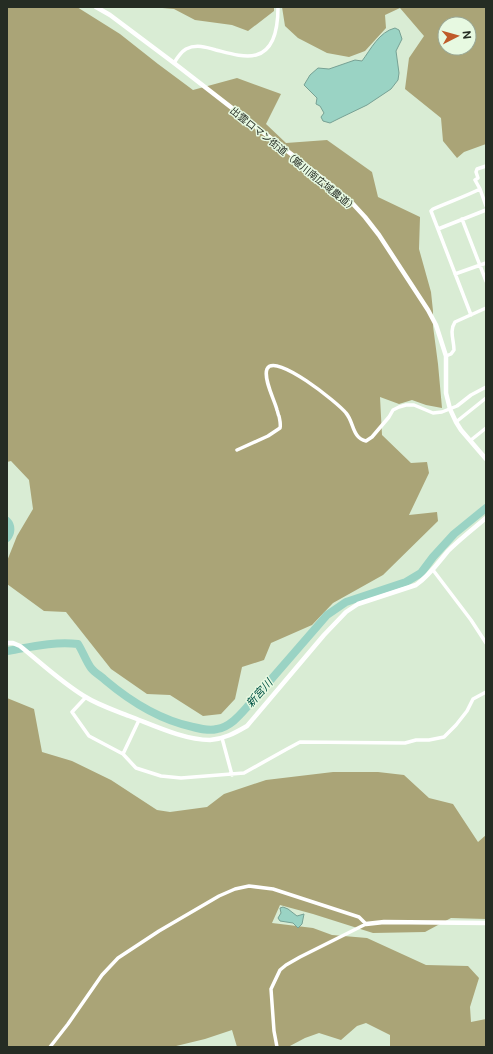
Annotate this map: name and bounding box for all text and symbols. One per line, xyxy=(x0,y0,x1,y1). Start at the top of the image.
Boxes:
north arrow xyxy=(437,16,477,56)
text: N xyxy=(461,30,473,40)
street label: 出雲ロマン街道（簸川南広域農道） xyxy=(228,104,360,214)
water label: 新宮川 xyxy=(244,676,275,709)

